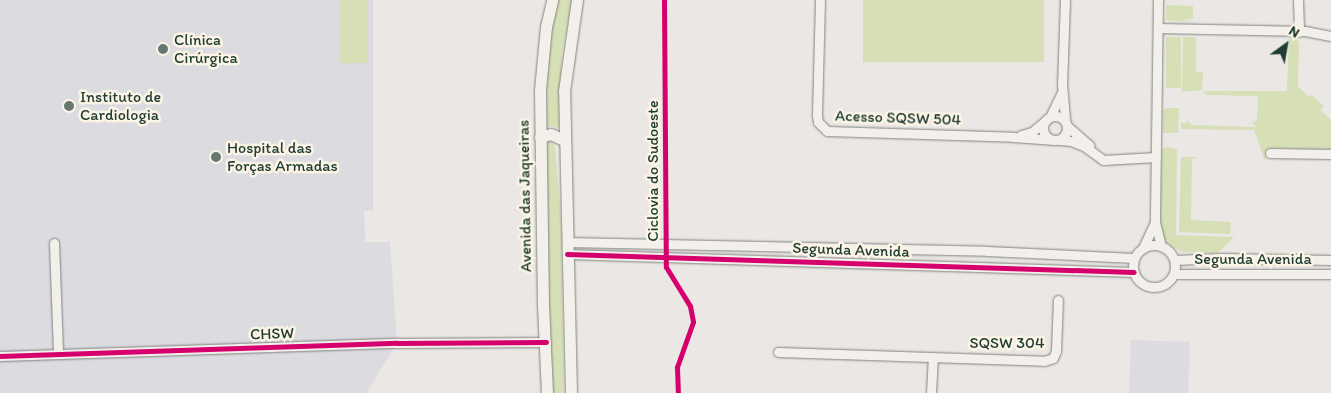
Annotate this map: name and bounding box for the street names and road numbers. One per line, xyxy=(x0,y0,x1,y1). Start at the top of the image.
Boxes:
street label: Ciclovia do Sudoeste xyxy=(643,100,663,242)
street label: Acesso SQSW 504 xyxy=(835,106,961,130)
street label: Avenida das Jaqueiras xyxy=(514,120,536,272)
street label: Segunda Avenida xyxy=(792,238,910,262)
street label: Segunda Avenida xyxy=(1194,249,1312,269)
street label: CHSW xyxy=(250,324,294,344)
street label: SQSW 304 xyxy=(969,333,1045,353)

